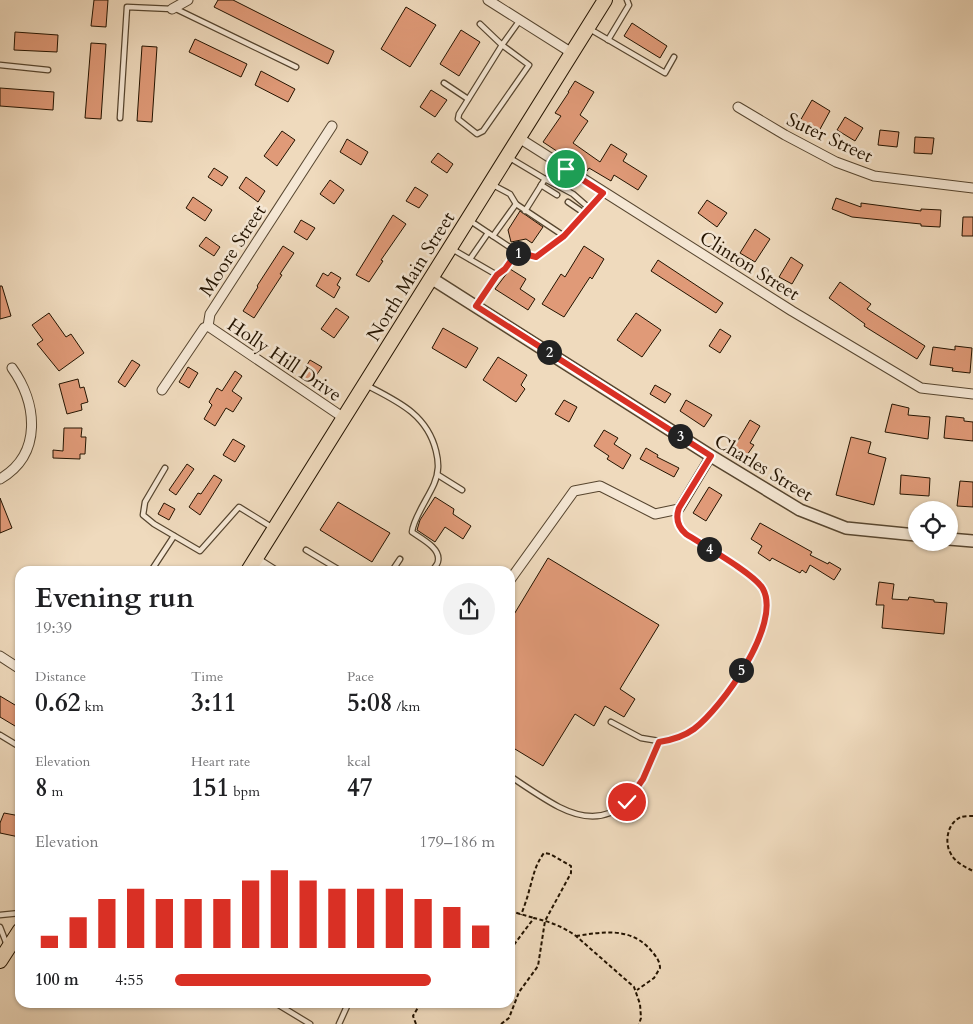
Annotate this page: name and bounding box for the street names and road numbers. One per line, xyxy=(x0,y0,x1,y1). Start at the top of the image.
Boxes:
street label: Suter Street xyxy=(782,107,877,169)
street label: Moore Street xyxy=(193,200,272,302)
street label: North Main Street xyxy=(361,207,461,346)
street label: Clinton Street xyxy=(695,225,804,307)
street label: Holly Hill Drive xyxy=(222,312,347,408)
street label: Charles Street xyxy=(709,428,818,508)

